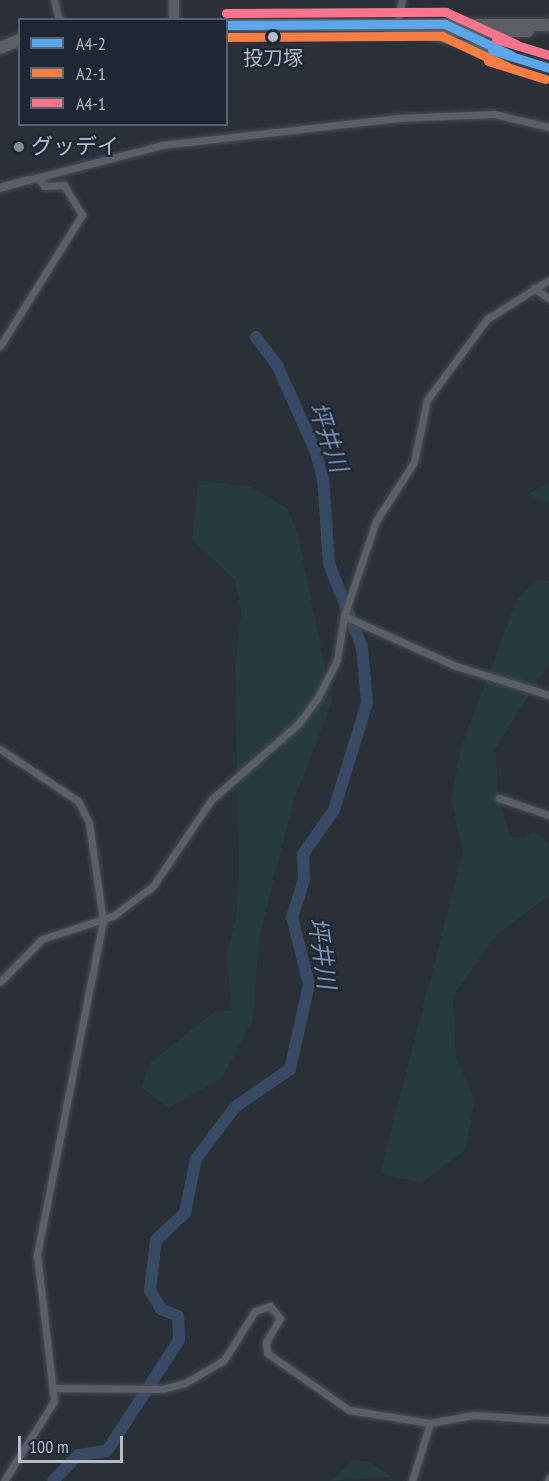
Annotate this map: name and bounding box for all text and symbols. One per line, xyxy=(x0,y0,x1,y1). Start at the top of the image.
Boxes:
legend xyxy=(18,18,228,126)
marker: 投刀塚 xyxy=(267,31,279,43)
text: A4-2 xyxy=(76,32,106,55)
place label: 投刀塚 xyxy=(243,46,303,70)
text: A2-1 xyxy=(76,62,106,85)
text: A4-1 xyxy=(76,92,106,115)
place label: グッデイ xyxy=(31,134,119,160)
marker: グッデイ xyxy=(12,140,26,154)
water label: 坪井川 xyxy=(303,398,353,476)
water label: 坪井川 xyxy=(303,915,341,991)
scale bar xyxy=(21,1424,126,1462)
text: 100 m xyxy=(29,1435,69,1458)

